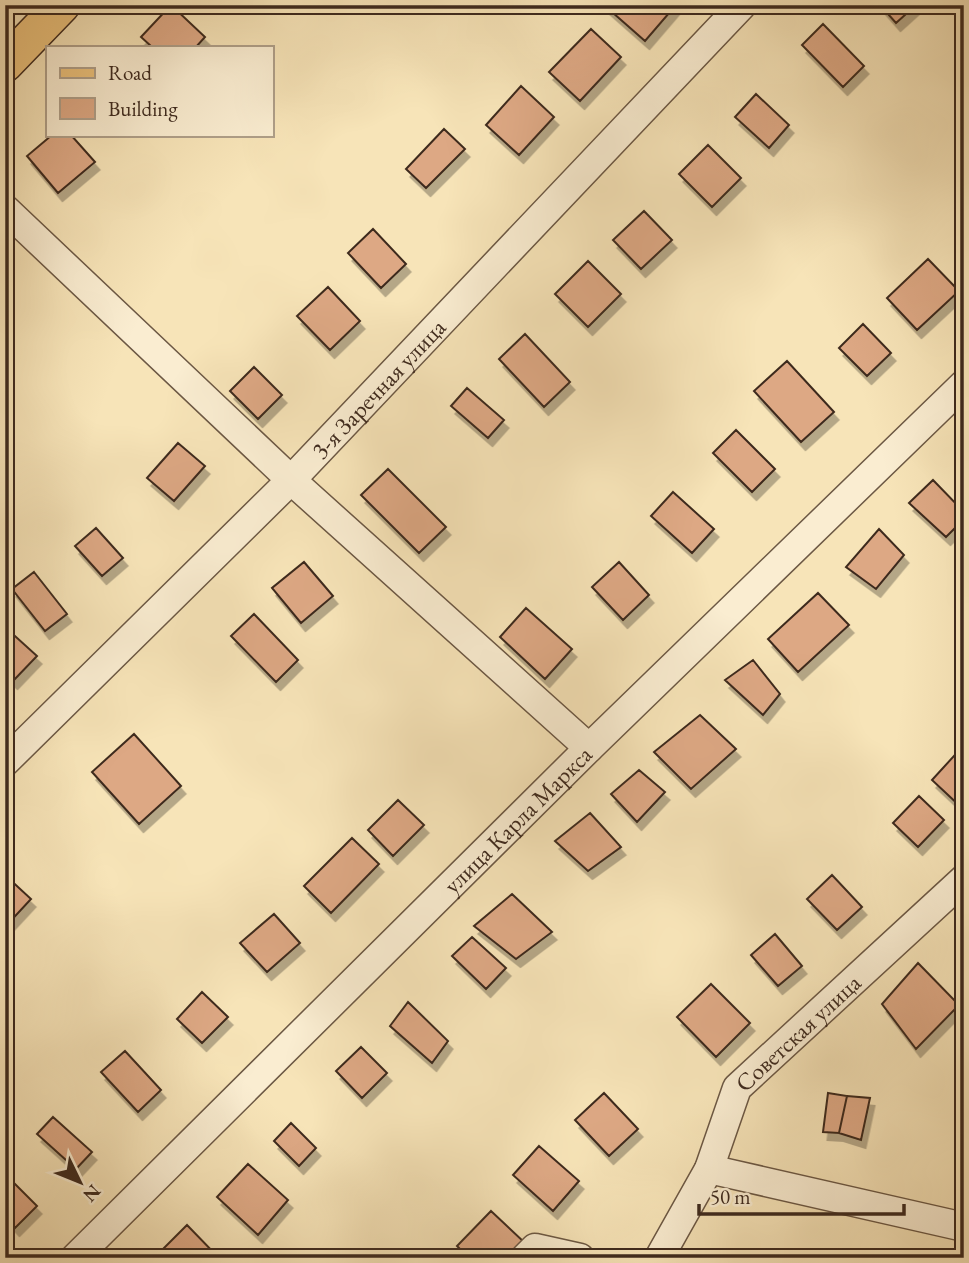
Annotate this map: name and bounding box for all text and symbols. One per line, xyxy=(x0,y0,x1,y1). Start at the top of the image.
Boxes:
legend xyxy=(46,46,273,136)
text: Road xyxy=(108,59,152,86)
text: Building xyxy=(108,95,178,122)
street label: 3-я Заречная улица xyxy=(304,311,452,465)
street label: улица Карла Маркса xyxy=(436,738,599,900)
street label: Советская улица xyxy=(728,966,867,1098)
north arrow xyxy=(46,1148,116,1218)
scale bar xyxy=(699,1172,904,1216)
text: N xyxy=(77,1179,106,1208)
text: 50 m xyxy=(710,1183,751,1210)

